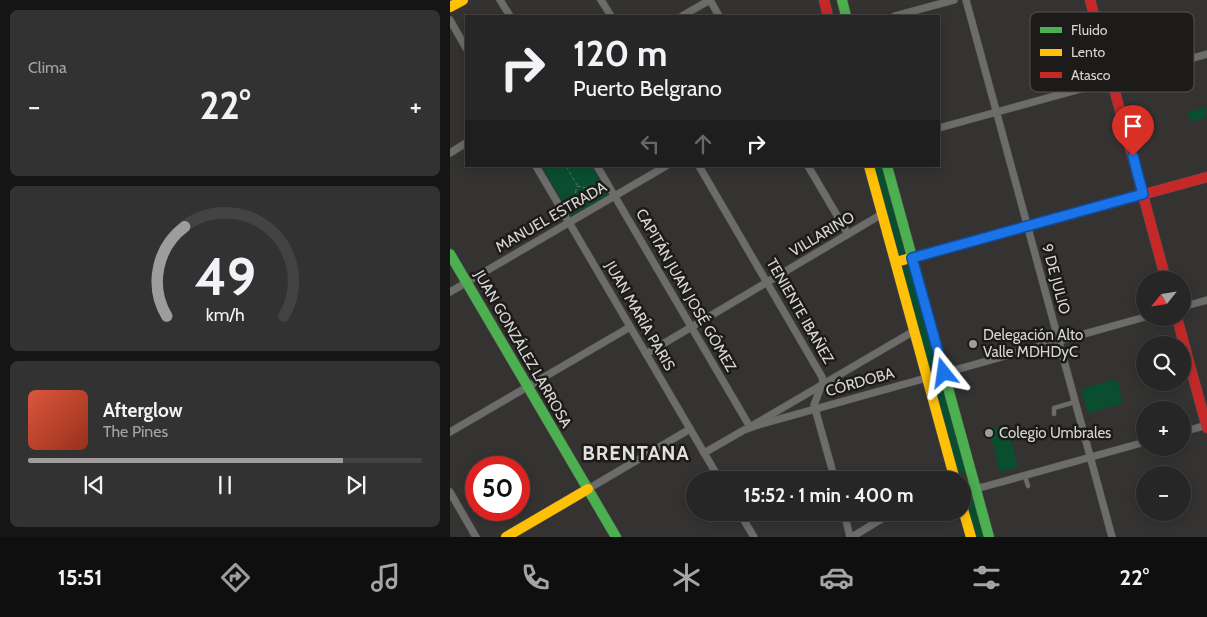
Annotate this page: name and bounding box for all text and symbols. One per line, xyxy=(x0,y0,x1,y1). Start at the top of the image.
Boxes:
legend xyxy=(1030,12,1194,92)
text: Fluido xyxy=(1071,21,1108,39)
text: 120 m xyxy=(573,32,667,75)
icon: right xyxy=(490,35,555,100)
text: Lento xyxy=(1071,43,1105,61)
text: Clima xyxy=(28,58,67,77)
text: Atasco xyxy=(1071,66,1111,84)
text: Puerto Belgrano xyxy=(573,75,722,102)
text: 22° xyxy=(199,82,251,129)
text: − xyxy=(28,89,40,123)
text: + xyxy=(410,89,422,123)
pin xyxy=(1112,105,1154,156)
icon: arrive xyxy=(1119,112,1147,140)
icon: left xyxy=(636,130,664,158)
icon: ahead xyxy=(689,130,717,158)
icon: right xyxy=(742,130,770,158)
street label: MANUEL ESTRADA xyxy=(492,177,610,256)
street label: CAPITÁN JUAN JOSÉ GÓMEZ xyxy=(632,205,741,375)
street label: VILLARINO xyxy=(786,208,858,260)
street label: 9 DE JULIO xyxy=(1038,242,1074,316)
text: 49 xyxy=(194,245,256,308)
street label: TENIENTE IBAÑEZ xyxy=(763,255,838,367)
street label: JUAN MARÍA PARIS xyxy=(601,257,680,374)
street label: JUAN GONZÁLEZ LARROSA xyxy=(470,266,577,432)
north arrow xyxy=(1136,271,1191,326)
map controls xyxy=(1136,271,1191,521)
text: km/h xyxy=(205,304,245,325)
place label: Delegación Alto Valle MDHDyC xyxy=(983,326,1083,361)
button: search xyxy=(1136,336,1191,391)
marker: Delegación Alto Valle MDHDyC xyxy=(967,338,979,350)
position arrow xyxy=(917,346,969,398)
street label: CÓRDOBA xyxy=(823,362,897,400)
text: Afterglow xyxy=(103,399,183,422)
button: + xyxy=(1136,401,1191,456)
text: The Pines xyxy=(103,422,168,441)
place label: Colegio Umbrales xyxy=(999,424,1111,442)
marker: Colegio Umbrales xyxy=(983,427,995,439)
district label: BRENTANA xyxy=(582,441,690,465)
speed limit sign: 50 xyxy=(465,456,530,521)
button: − xyxy=(1136,466,1191,521)
icon: previous xyxy=(80,471,108,499)
icon: pause xyxy=(211,471,239,499)
icon: next xyxy=(342,471,370,499)
text: 15:52 · 1 min · 400 m xyxy=(744,484,913,507)
icon: directions xyxy=(218,560,253,595)
icon: music xyxy=(368,560,403,595)
icon: phone xyxy=(518,560,553,595)
icon: climate xyxy=(669,560,704,595)
icon: car xyxy=(819,560,854,595)
icon: filters xyxy=(969,560,1004,595)
text: 15:51 xyxy=(58,564,102,591)
text: 22° xyxy=(1120,564,1149,591)

